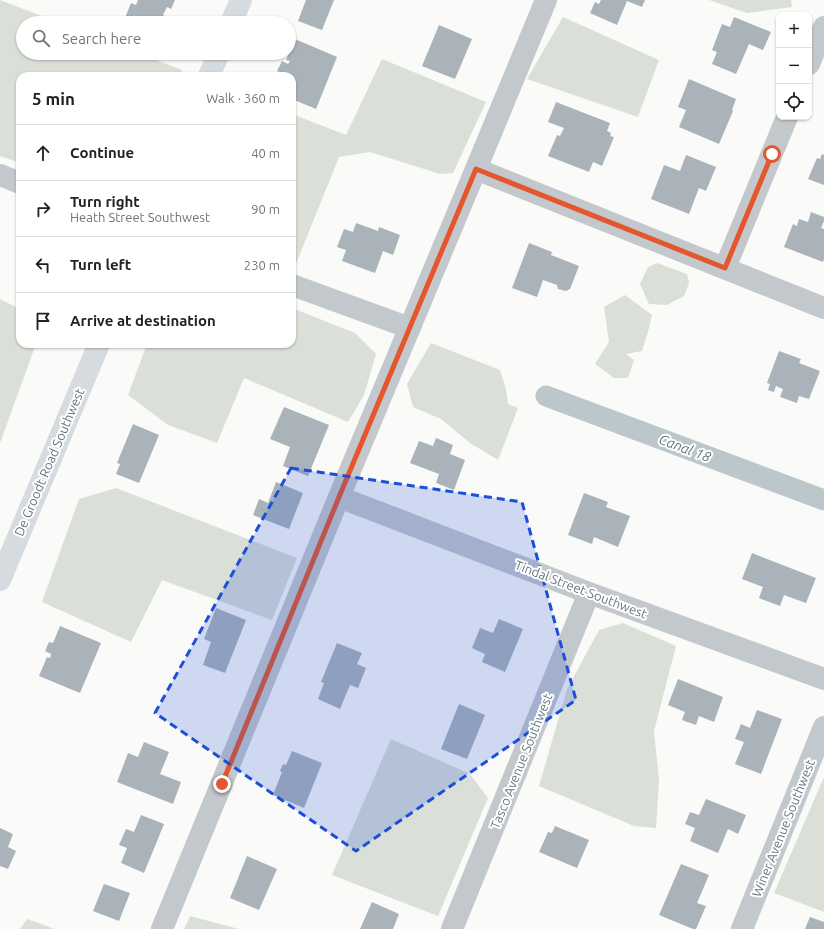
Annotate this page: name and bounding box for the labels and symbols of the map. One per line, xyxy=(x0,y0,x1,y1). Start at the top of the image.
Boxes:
route start xyxy=(763,145,781,163)
street label: De Groodt Road Southwest xyxy=(11,386,87,538)
water label: Canal 18 xyxy=(657,431,713,465)
street label: Tindal Street Southwest xyxy=(513,557,649,621)
street label: Tasco Avenue Southwest xyxy=(487,691,555,831)
street label: Winer Avenue Southwest xyxy=(749,757,817,899)
route end xyxy=(213,775,231,793)

